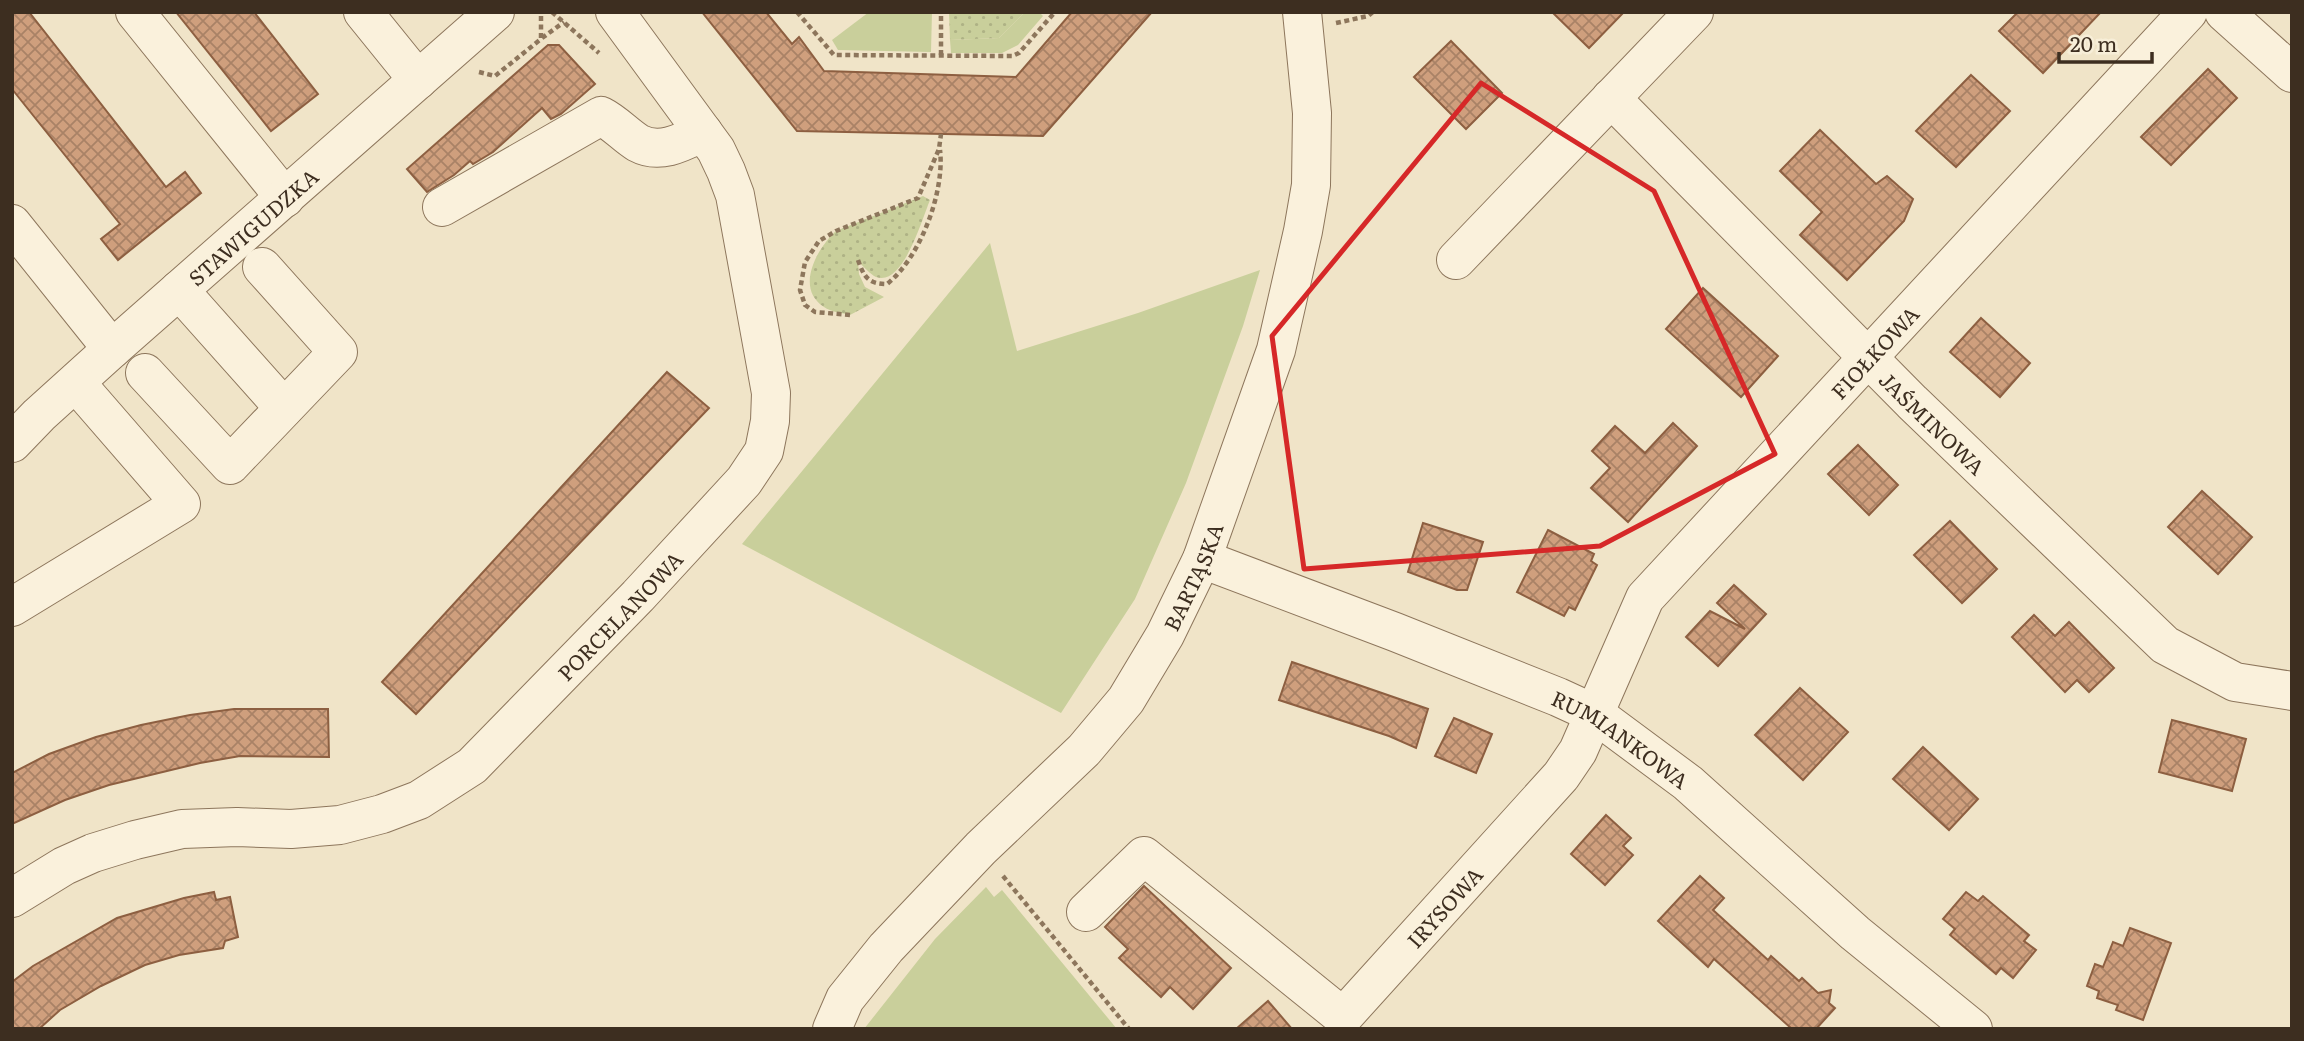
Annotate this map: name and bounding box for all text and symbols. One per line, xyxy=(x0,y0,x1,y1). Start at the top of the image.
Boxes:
scale bar xyxy=(2059,21,2152,65)
text: 20 m xyxy=(2070,27,2117,58)
street label: STAWIGUDZKA xyxy=(180,159,324,292)
street label: FIOŁKOWA xyxy=(1822,297,1925,405)
street label: JAŚMINOWA xyxy=(1873,363,1993,481)
street label: BARTĄSKA xyxy=(1154,518,1229,635)
street label: PORCELANOWA xyxy=(549,543,689,686)
street label: RUMIANKOWA xyxy=(1547,681,1697,795)
street label: IRYSOWA xyxy=(1398,858,1489,954)

